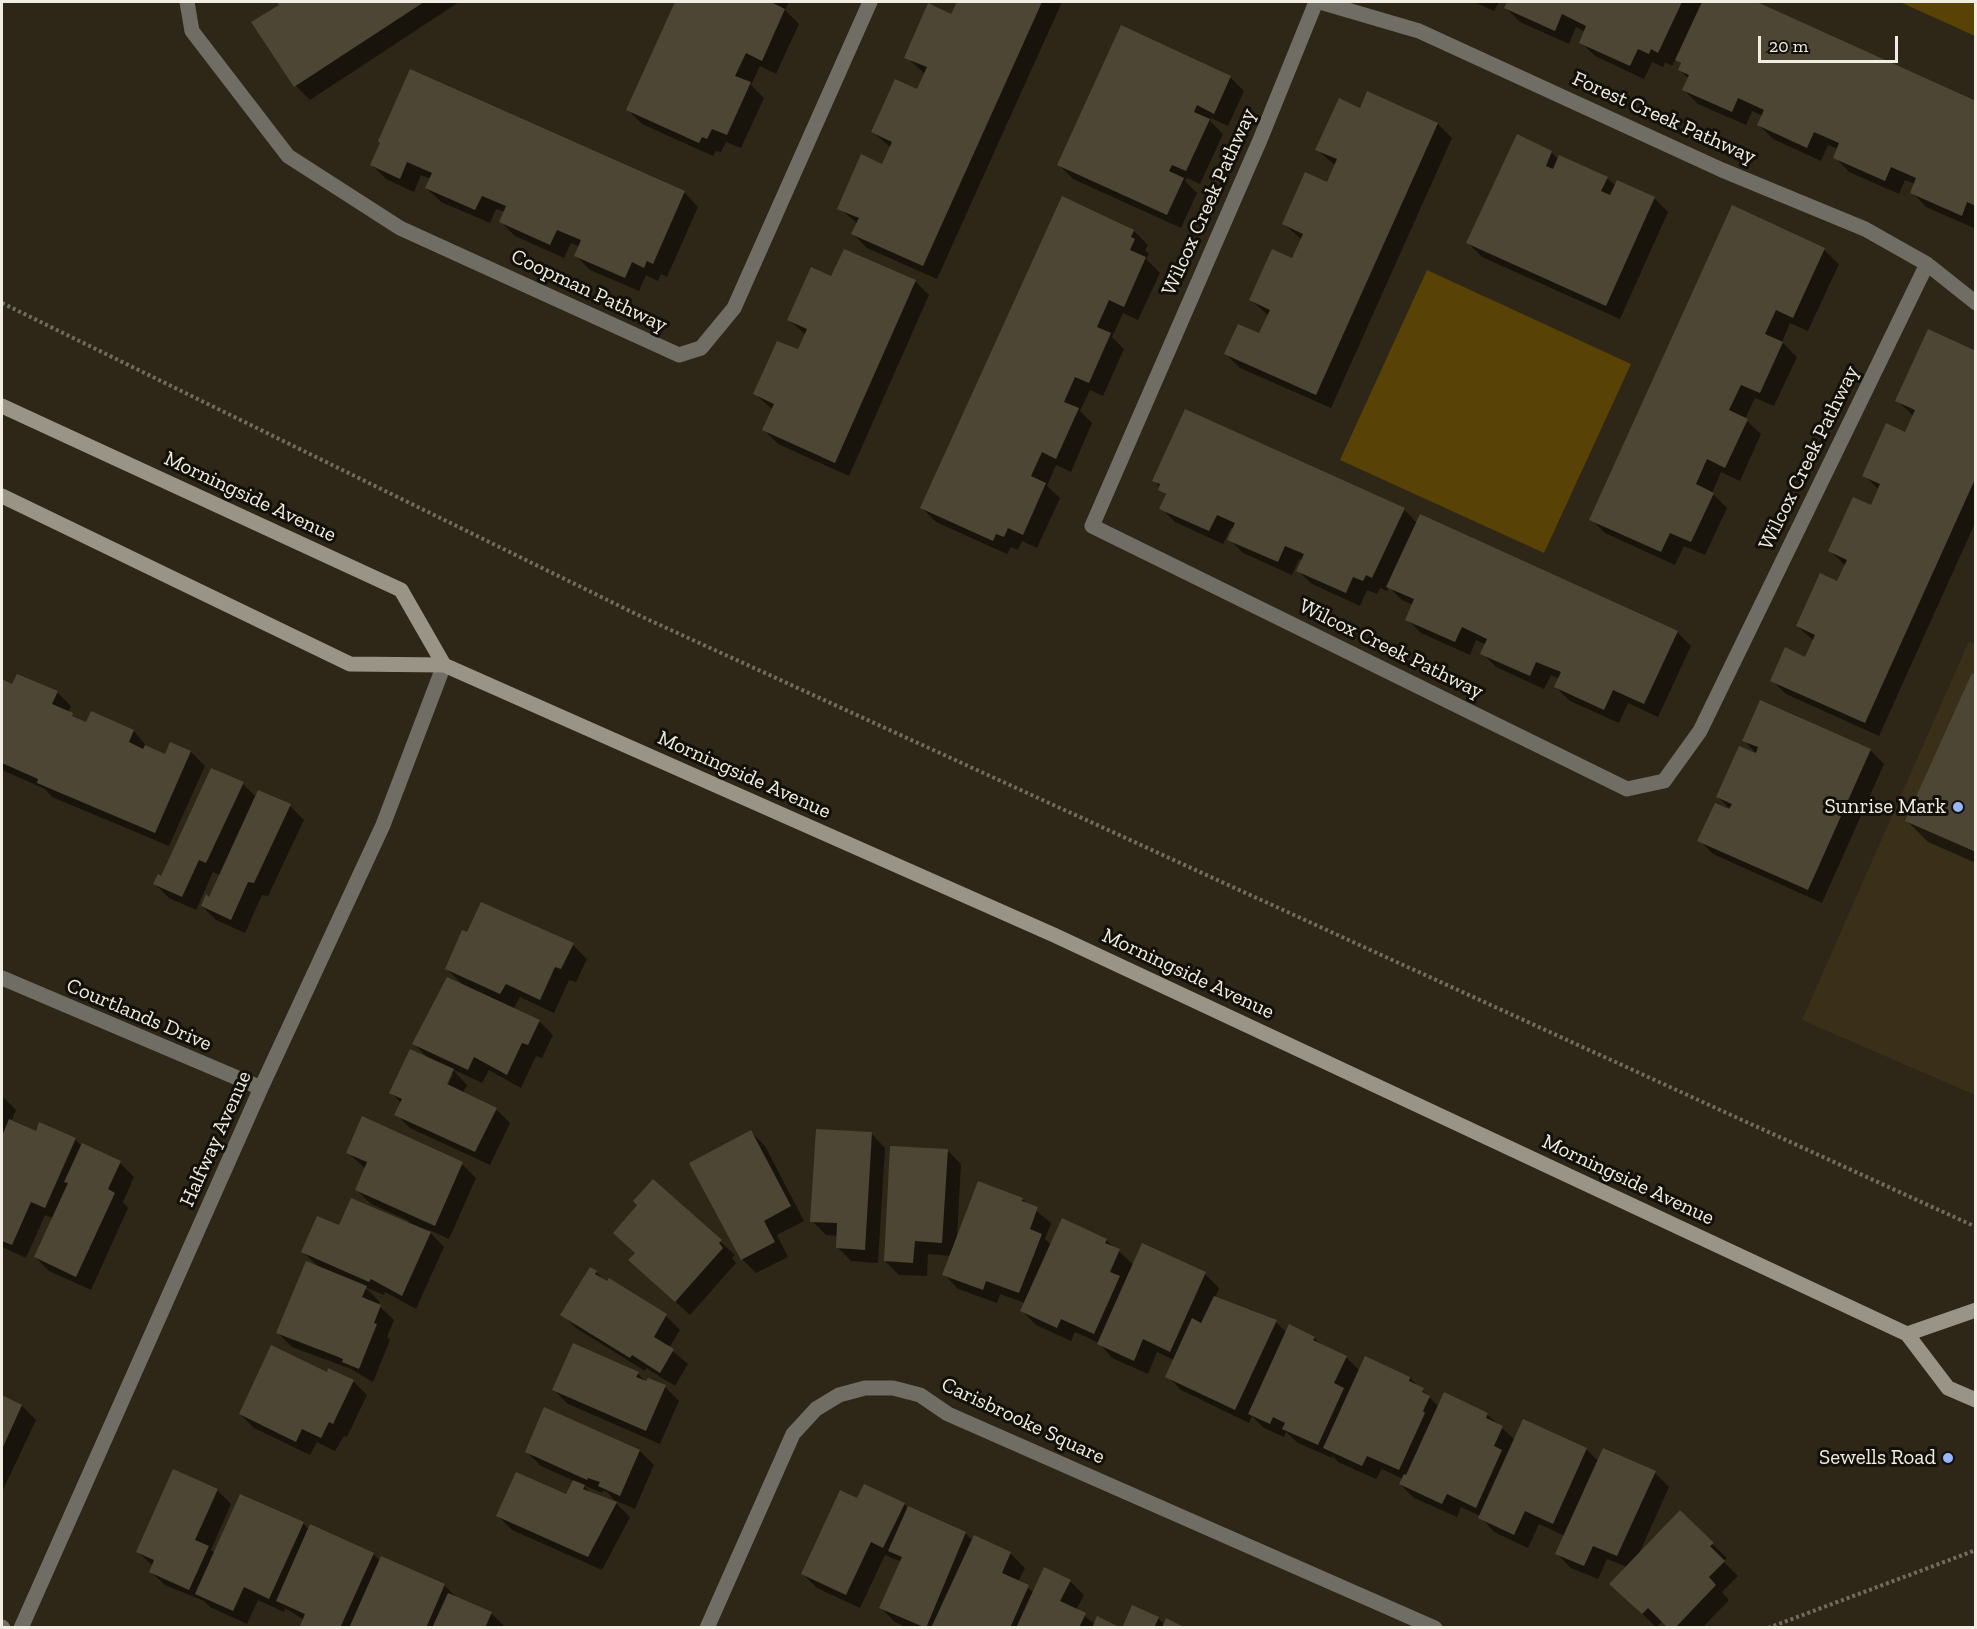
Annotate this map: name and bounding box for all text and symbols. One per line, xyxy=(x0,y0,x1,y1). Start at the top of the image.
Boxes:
scale bar xyxy=(1761,24,1900,62)
text: 20 m xyxy=(1769,35,1808,57)
street label: Forest Creek Pathway xyxy=(1568,66,1760,170)
street label: Wilcox Creek Pathway xyxy=(1156,105,1262,299)
street label: Coopman Pathway xyxy=(507,244,671,338)
street label: Wilcox Creek Pathway xyxy=(1753,362,1865,554)
street label: Morningside Avenue xyxy=(160,446,340,548)
street label: Wilcox Creek Pathway xyxy=(1295,593,1487,705)
street label: Morningside Avenue xyxy=(654,725,834,825)
place label: Sunrise Mark xyxy=(1824,794,1946,820)
marker: Sunrise Mark xyxy=(1951,800,1965,814)
street label: Morningside Avenue xyxy=(1098,923,1278,1025)
street label: Courtlands Drive xyxy=(63,973,215,1057)
street label: Halfway Avenue xyxy=(175,1067,257,1211)
street label: Morningside Avenue xyxy=(1538,1129,1718,1231)
street label: Carisbrooke Square xyxy=(937,1372,1109,1470)
place label: Sewells Road xyxy=(1819,1445,1936,1471)
marker: Sewells Road xyxy=(1941,1451,1955,1465)

